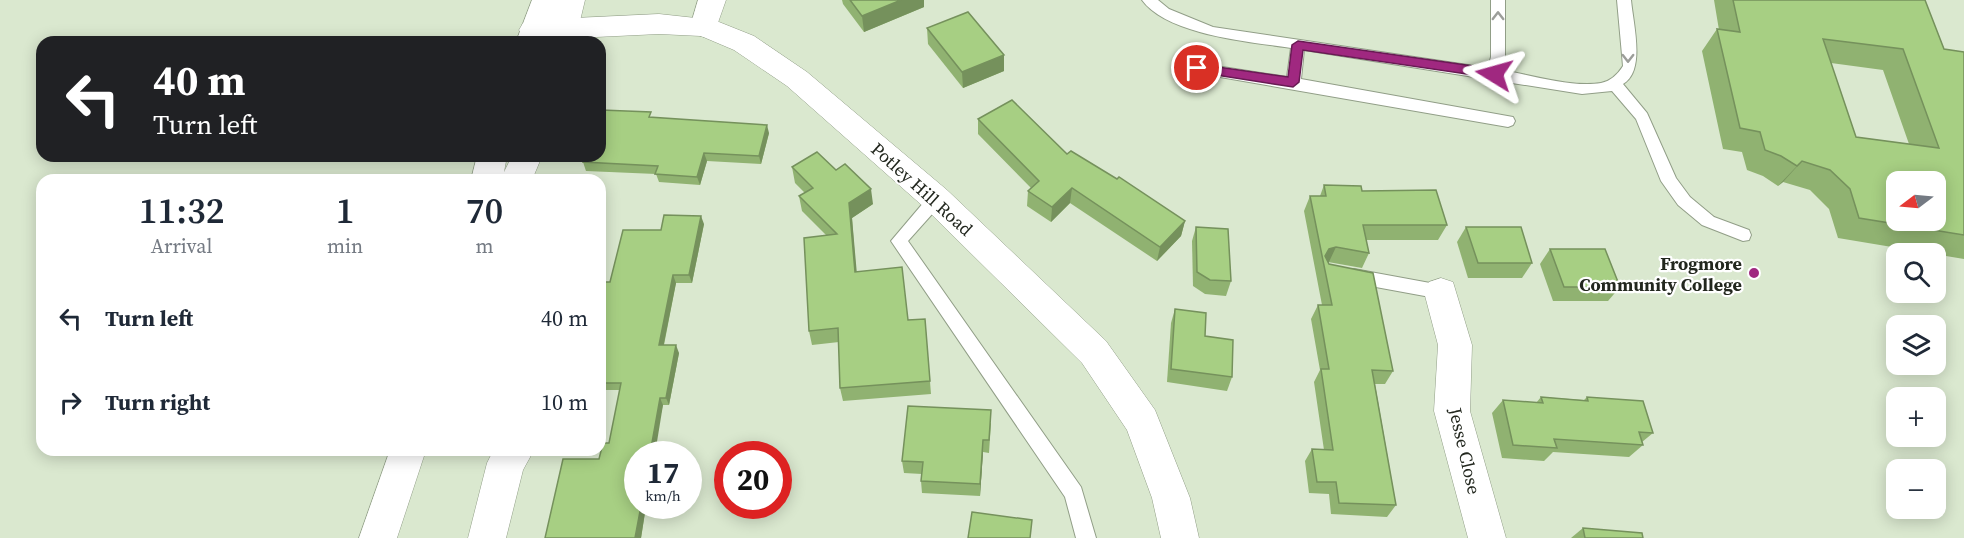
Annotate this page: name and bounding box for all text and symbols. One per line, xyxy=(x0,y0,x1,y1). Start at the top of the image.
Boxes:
one-way arrow xyxy=(1492,12,1504,21)
pin xyxy=(1171,42,1222,93)
position arrow xyxy=(1462,42,1526,106)
text: 40 m xyxy=(153,51,246,109)
icon: arrive xyxy=(1180,51,1213,84)
one-way arrow xyxy=(1622,54,1635,63)
icon: left xyxy=(54,60,132,138)
text: Turn left xyxy=(153,106,257,143)
street label: Potley Hill Road xyxy=(866,137,978,241)
north arrow xyxy=(1886,171,1946,231)
map controls xyxy=(1886,171,1946,519)
text: 11:32 xyxy=(139,186,224,235)
text: 1 xyxy=(336,186,354,235)
text: 70 xyxy=(466,186,503,235)
text: Arrival xyxy=(151,232,212,260)
text: min xyxy=(327,232,363,260)
text: m xyxy=(476,232,494,260)
button: search xyxy=(1886,243,1946,303)
place label: Frogmore Community College xyxy=(1579,251,1742,297)
marker: Frogmore Community College xyxy=(1747,266,1761,280)
icon: left xyxy=(54,302,87,335)
text: Turn left xyxy=(105,303,193,333)
text: 40 m xyxy=(541,303,588,333)
button: layers xyxy=(1886,315,1946,375)
icon: right xyxy=(54,386,87,419)
text: Turn right xyxy=(105,387,210,417)
text: 10 m xyxy=(541,387,588,417)
button: + xyxy=(1886,387,1946,447)
street label: Jesse Close xyxy=(1443,404,1487,497)
speed limit sign: 20 xyxy=(714,441,792,519)
text: 17 xyxy=(647,452,679,493)
button: − xyxy=(1886,459,1946,519)
text: km/h xyxy=(645,485,681,506)

